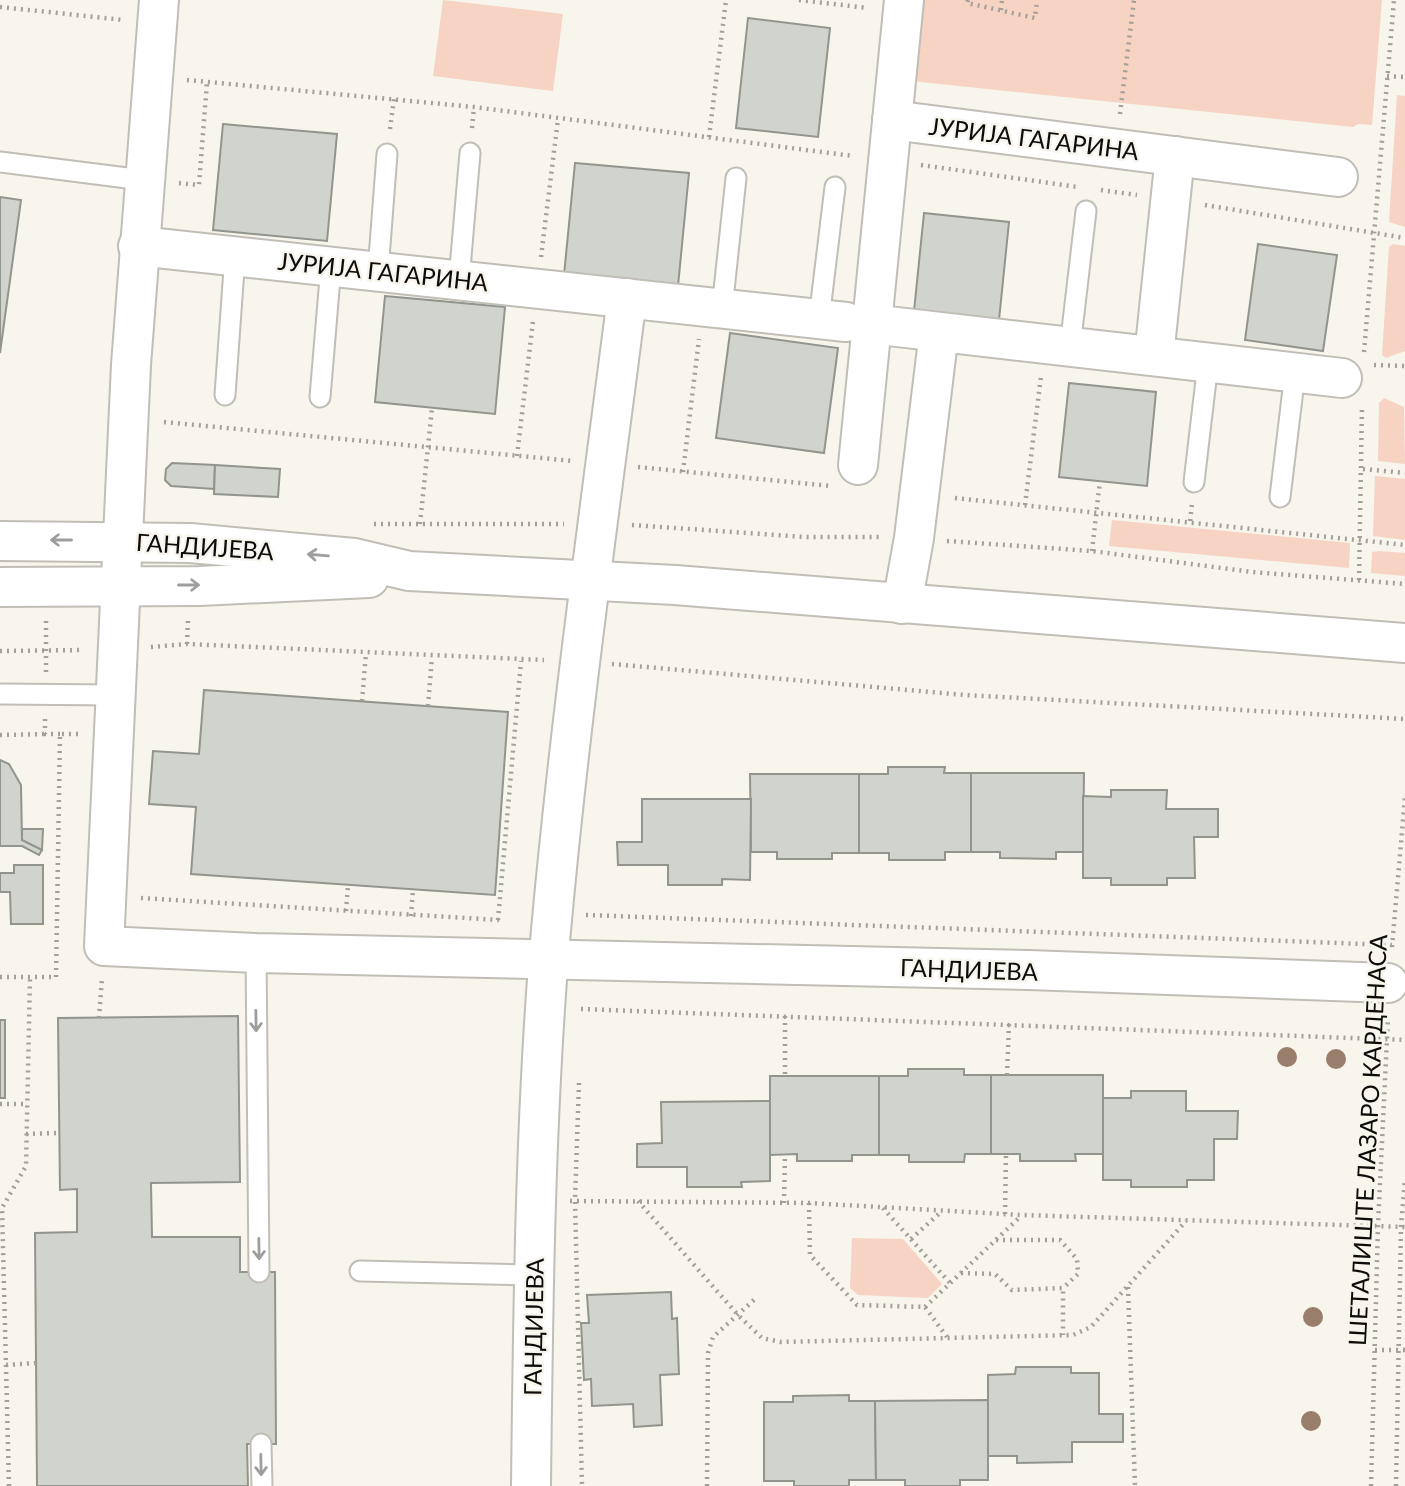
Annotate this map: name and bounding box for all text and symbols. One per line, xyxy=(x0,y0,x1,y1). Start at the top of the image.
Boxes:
street label: ЈУРИЈА ГАГАРИНА xyxy=(927,111,1141,165)
street label: ЈУРИЈА ГАГАРИНА xyxy=(276,246,490,297)
street label: ГАНДИЈЕВА xyxy=(135,527,276,565)
one-way arrow xyxy=(50,533,73,547)
one-way arrow xyxy=(307,548,330,561)
one-way arrow xyxy=(177,578,200,592)
street label: ШЕТАЛИШТЕ ЛАЗАРО КАРДЕНАСА xyxy=(1342,933,1392,1346)
street label: ГАНДИЈЕВА xyxy=(900,952,1039,986)
one-way arrow xyxy=(250,1010,263,1033)
one-way arrow xyxy=(252,1237,266,1260)
street label: ГАНДИЈЕВА xyxy=(517,1257,549,1396)
one-way arrow xyxy=(254,1453,268,1476)

